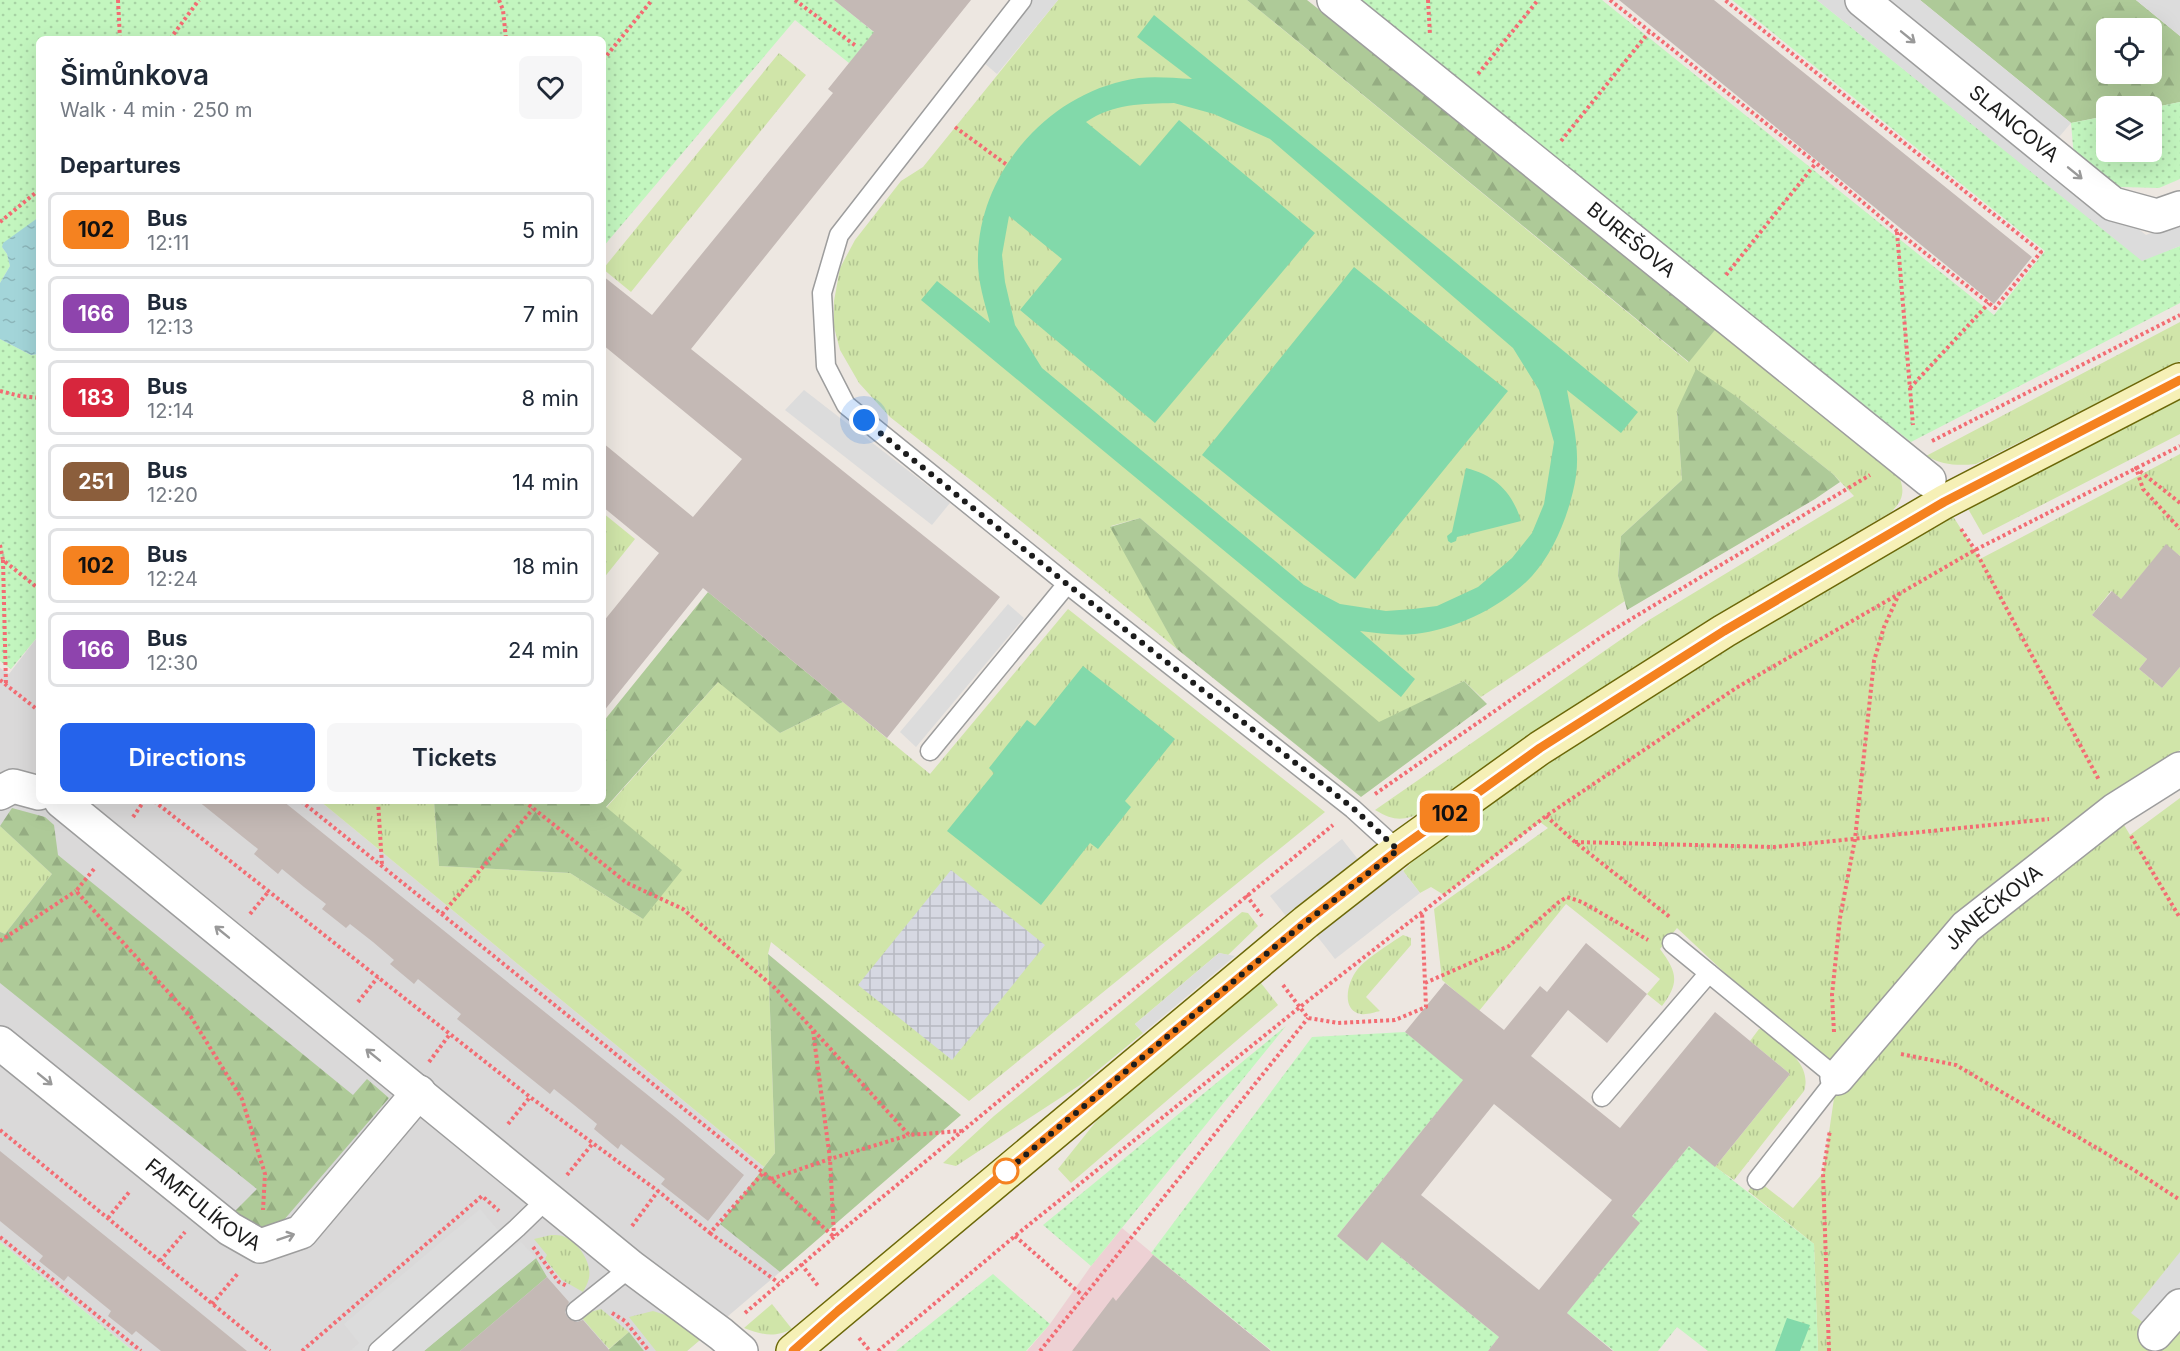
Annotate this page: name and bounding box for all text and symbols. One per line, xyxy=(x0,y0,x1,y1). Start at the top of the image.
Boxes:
map controls xyxy=(2096,18,2162,162)
button: locate xyxy=(2096,18,2162,84)
one-way arrow xyxy=(1899,30,1915,43)
button: heart xyxy=(519,56,582,119)
text: Šimůnkova xyxy=(60,58,209,92)
street label: SLANCOVA xyxy=(1964,80,2064,167)
button: layers xyxy=(2096,96,2162,162)
text: Walk · 4 min · 250 m xyxy=(60,98,253,122)
text: Departures xyxy=(60,152,181,178)
one-way arrow xyxy=(2067,166,2082,180)
street label: BUREŠOVA xyxy=(1582,197,1680,283)
text: Bus xyxy=(147,205,188,231)
text: 102 xyxy=(78,217,114,242)
text: 5 min xyxy=(522,217,579,243)
text: 12:11 xyxy=(147,231,189,255)
text: Bus xyxy=(147,289,188,315)
text: 166 xyxy=(78,301,114,326)
text: 7 min xyxy=(523,301,579,327)
text: 12:13 xyxy=(147,315,194,339)
text: Bus xyxy=(147,373,188,399)
text: 183 xyxy=(78,385,114,410)
text: 8 min xyxy=(522,385,579,411)
text: 12:14 xyxy=(147,399,194,423)
your location xyxy=(849,405,879,435)
text: Bus xyxy=(147,457,188,483)
text: 251 xyxy=(78,469,114,494)
text: 14 min xyxy=(512,469,579,495)
text: 12:20 xyxy=(147,483,198,507)
text: Bus xyxy=(147,541,188,567)
text: 102 xyxy=(78,553,114,578)
text: 18 min xyxy=(513,553,579,579)
text: 12:24 xyxy=(147,567,198,591)
text: Bus xyxy=(147,625,188,651)
text: 166 xyxy=(78,637,114,662)
text: 24 min xyxy=(508,637,579,663)
text: 12:30 xyxy=(147,651,198,675)
button: Directions xyxy=(60,723,315,792)
button: Tickets xyxy=(327,723,582,792)
line badge: 102 xyxy=(1416,794,1484,832)
text: 102 xyxy=(1432,801,1468,826)
street label: JANEČKOVA xyxy=(1940,860,2047,955)
one-way arrow xyxy=(215,925,230,939)
one-way arrow xyxy=(366,1049,382,1062)
one-way arrow xyxy=(37,1073,53,1086)
street label: FAMFULÍKOVA xyxy=(141,1153,265,1256)
unlabelled marker xyxy=(993,1158,1019,1184)
one-way arrow xyxy=(277,1230,295,1241)

